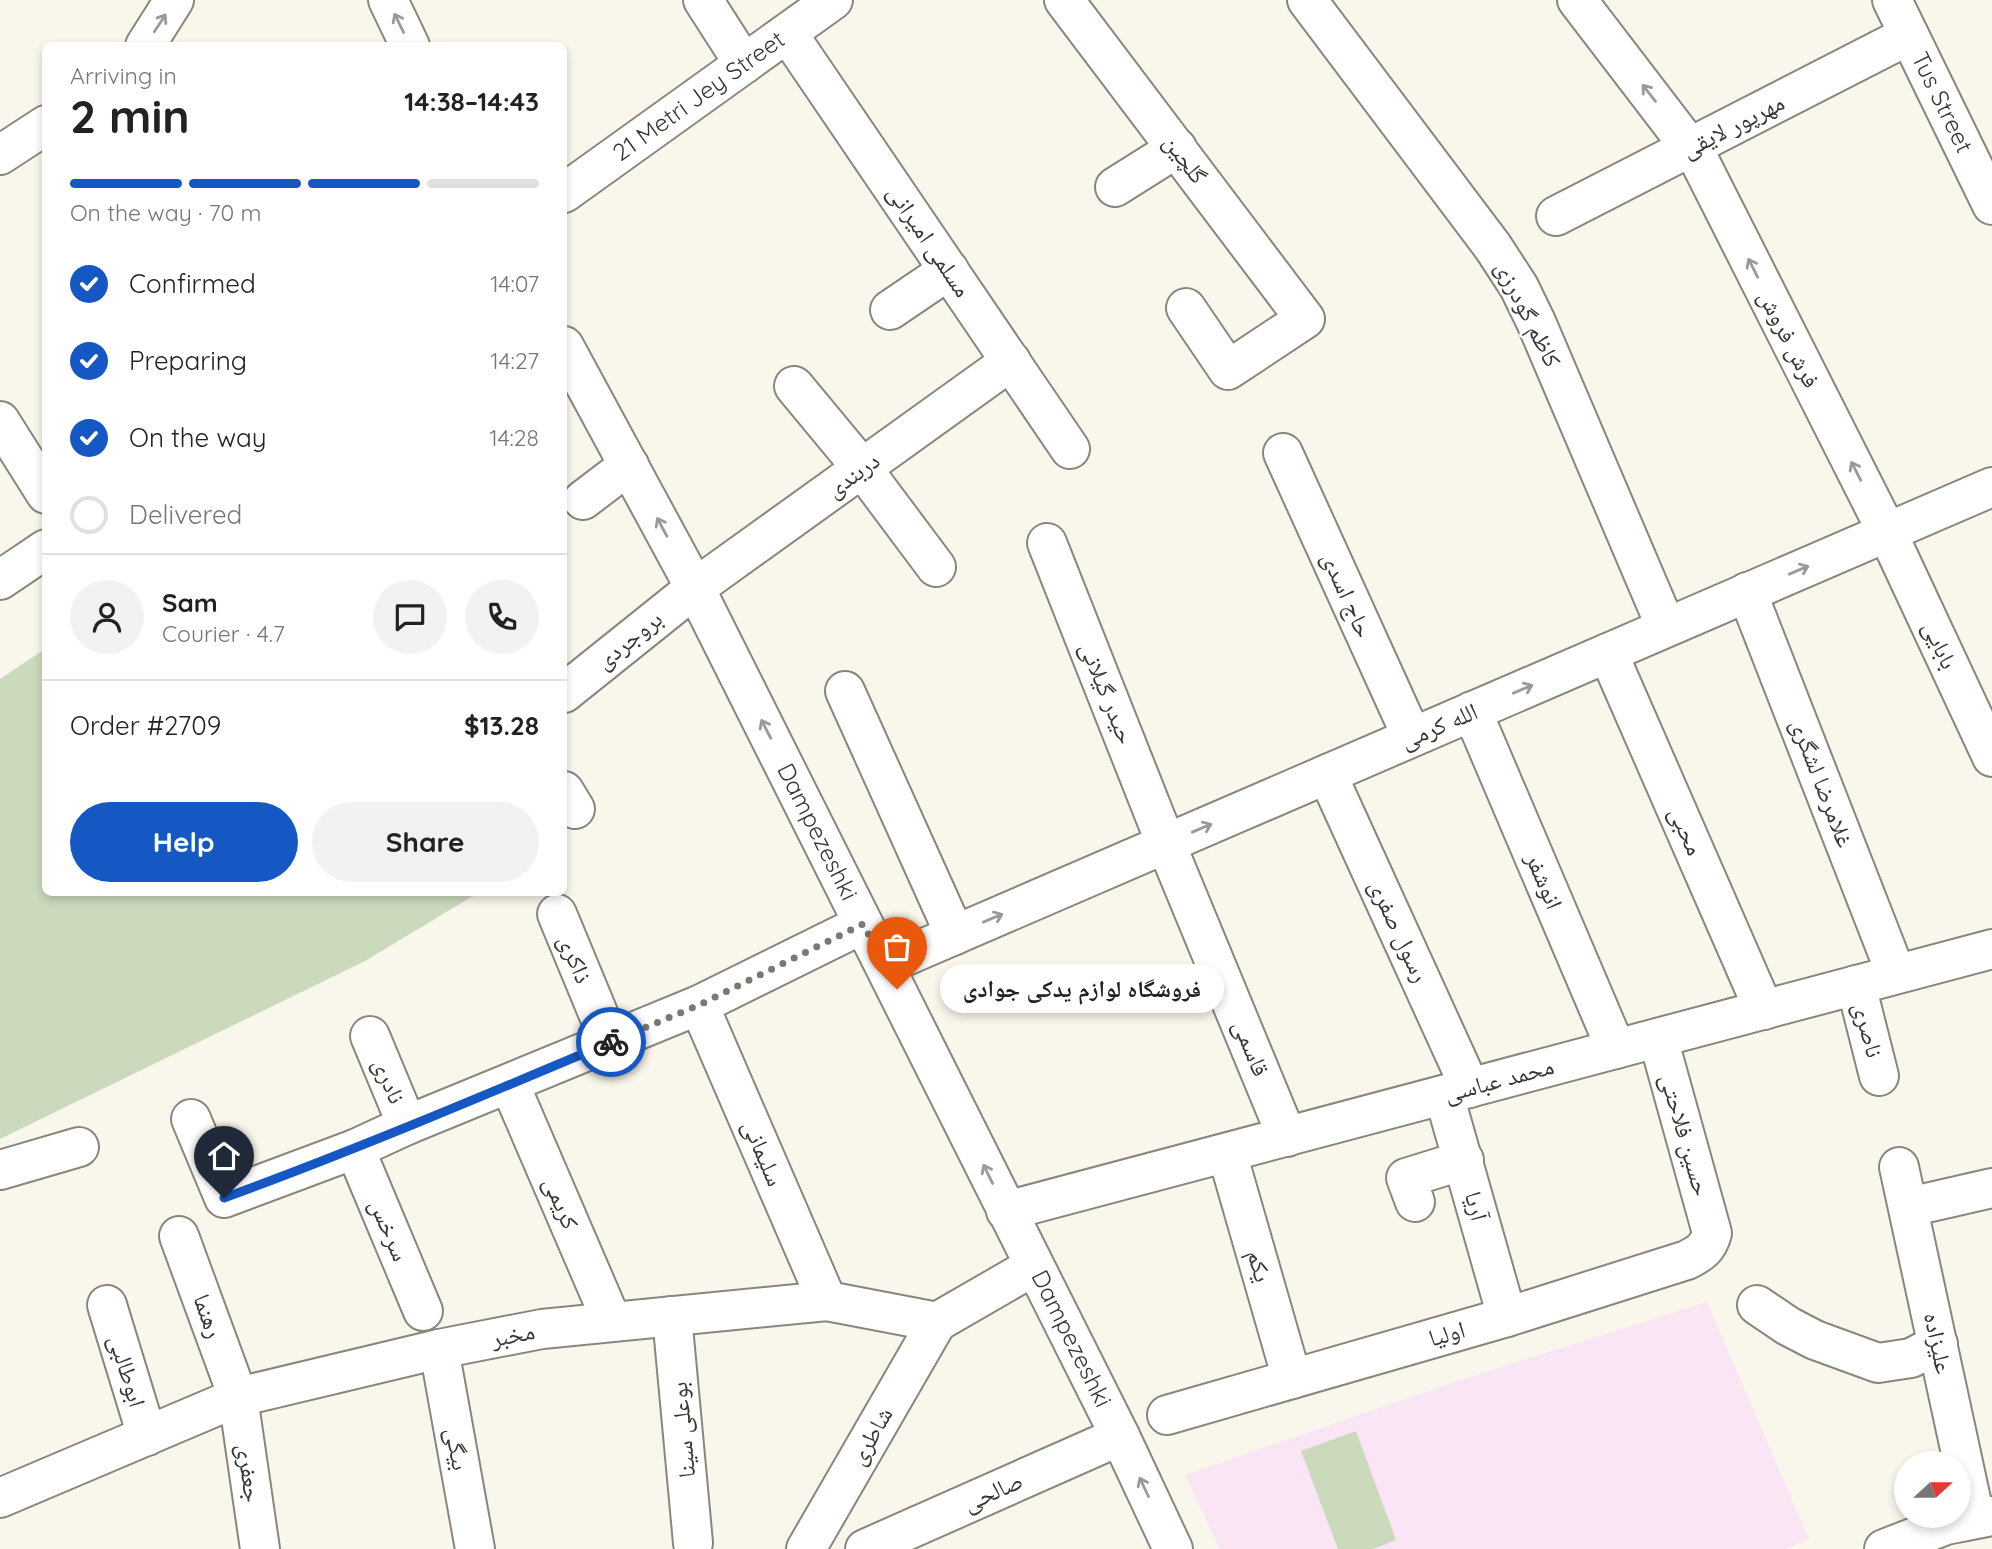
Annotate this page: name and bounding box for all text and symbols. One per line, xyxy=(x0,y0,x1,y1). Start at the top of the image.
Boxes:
one-way arrow xyxy=(153,13,167,33)
one-way arrow xyxy=(391,13,405,34)
street label: 21 Metri Jey Street xyxy=(607,24,790,167)
street label: Tus Street xyxy=(1906,47,1980,157)
text: Arriving in xyxy=(70,61,177,90)
one-way arrow xyxy=(1642,84,1657,102)
text: 14:38–14:43 xyxy=(404,85,539,118)
street label: مهرپور لایقی xyxy=(1676,86,1789,164)
text: 2 min xyxy=(70,87,190,145)
street label: گلچین xyxy=(1157,128,1214,189)
street label: مسلمی امیرانی xyxy=(881,178,978,303)
text: On the way · 70 m xyxy=(70,198,262,227)
street label: کاظم گودرزی xyxy=(1488,255,1569,373)
one-way arrow xyxy=(1746,258,1760,279)
icon: check xyxy=(70,265,108,303)
text: Confirmed xyxy=(129,267,256,300)
text: 14:07 xyxy=(490,269,539,298)
street label: فرش فروش xyxy=(1752,285,1827,393)
icon: check xyxy=(70,342,108,380)
text: Preparing xyxy=(129,344,247,377)
text: 14:27 xyxy=(490,346,539,375)
icon: check xyxy=(70,419,108,457)
text: On the way xyxy=(129,421,267,454)
text: 14:28 xyxy=(489,423,539,452)
street label: دربندی xyxy=(820,445,885,504)
one-way arrow xyxy=(1849,461,1863,482)
text: Delivered xyxy=(129,498,242,531)
one-way arrow xyxy=(655,517,668,538)
street label: حاج اسدی xyxy=(1315,547,1380,643)
one-way arrow xyxy=(1788,563,1810,576)
button: person xyxy=(70,580,144,654)
button: chat xyxy=(373,580,447,654)
button: phone xyxy=(465,580,539,654)
text: Sam xyxy=(162,586,218,619)
street label: بروجردی xyxy=(589,603,668,675)
street label: بابایی xyxy=(1917,616,1965,674)
text: Courier · 4.7 xyxy=(162,619,285,648)
street label: حیدر گیلانی xyxy=(1074,637,1142,748)
one-way arrow xyxy=(1512,682,1533,695)
street label: الله کرمی xyxy=(1395,695,1482,755)
text: Order #2709 xyxy=(70,709,221,742)
text: $13.28 xyxy=(464,709,539,742)
street label: غلامرضا لشگری xyxy=(1785,714,1861,851)
one-way arrow xyxy=(758,719,772,740)
street label: Dampezeshki xyxy=(771,758,865,905)
street label: محبی xyxy=(1663,801,1711,860)
button: Help xyxy=(70,802,298,882)
button: Share xyxy=(312,802,539,882)
one-way arrow xyxy=(1191,821,1212,834)
street label: انوشفر xyxy=(1519,847,1570,913)
street label: رسول صفری xyxy=(1363,874,1437,987)
one-way arrow xyxy=(982,911,1003,924)
pin xyxy=(867,917,927,989)
icon: bag xyxy=(878,928,916,966)
street label: ذاکری xyxy=(552,930,600,988)
callout: فروشگاه لوازم یدکی جوادی xyxy=(939,964,1222,1014)
text: فروشگاه لوازم یدکی جوادی xyxy=(963,974,1201,1003)
street label: ناصری xyxy=(1847,999,1891,1061)
courier xyxy=(576,1007,646,1077)
street label: قاسمی xyxy=(1227,1015,1277,1080)
icon: bike xyxy=(592,1023,630,1061)
street label: محمد عباسی xyxy=(1441,1050,1557,1108)
street label: نادری xyxy=(367,1053,413,1108)
street label: حسین فلاحتی xyxy=(1654,1070,1718,1199)
street label: سلیمانی xyxy=(737,1115,791,1190)
pin xyxy=(194,1126,254,1198)
icon: home xyxy=(205,1137,243,1175)
one-way arrow xyxy=(981,1164,994,1185)
street label: کریمی xyxy=(538,1172,586,1233)
street label: آریا xyxy=(1459,1188,1495,1225)
street label: سرخس xyxy=(363,1194,416,1265)
street label: یکم xyxy=(1239,1246,1279,1286)
street label: Dampezeshki xyxy=(1025,1265,1119,1412)
street label: رهنما xyxy=(187,1290,231,1342)
street label: علیزاده xyxy=(1918,1309,1960,1376)
street label: اولیا xyxy=(1425,1314,1469,1353)
street label: مخبر xyxy=(488,1315,537,1353)
street label: ابوطالبی xyxy=(103,1331,153,1410)
street label: بوعلی سینا xyxy=(663,1381,701,1479)
street label: شاطری xyxy=(842,1401,899,1470)
street label: بیگی xyxy=(440,1425,476,1472)
street label: جعفری xyxy=(231,1442,269,1504)
north arrow xyxy=(1894,1451,1970,1528)
map controls xyxy=(1894,1451,1971,1528)
street label: صالحی xyxy=(958,1465,1027,1518)
one-way arrow xyxy=(1137,1477,1150,1498)

